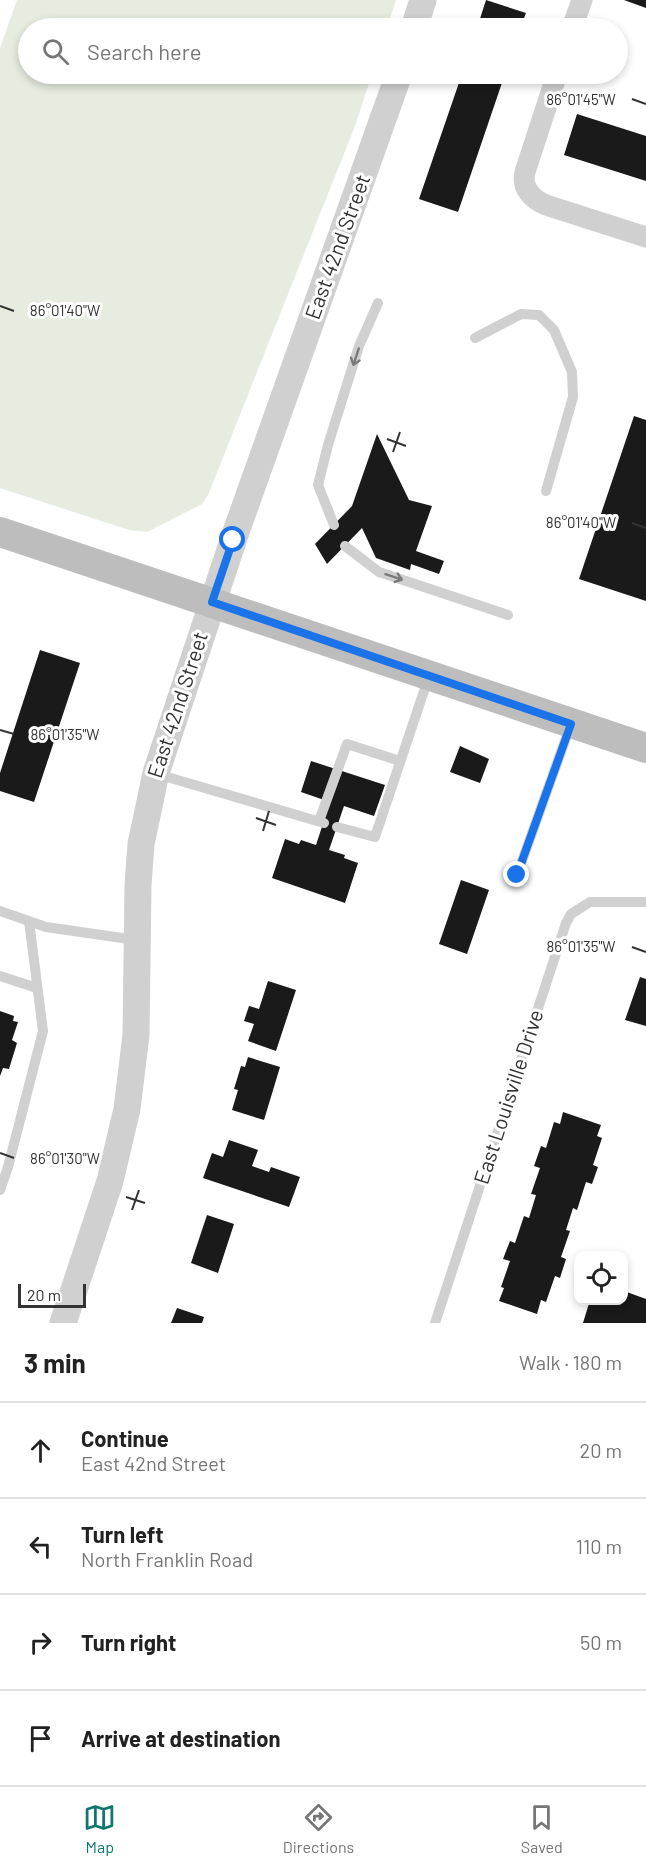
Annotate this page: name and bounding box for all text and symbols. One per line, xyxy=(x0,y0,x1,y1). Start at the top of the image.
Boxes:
search box xyxy=(18,18,628,84)
icon: search xyxy=(39,35,72,68)
text: Search here xyxy=(87,38,201,64)
text: 86°01'45"W xyxy=(546,90,616,108)
street label: East 42nd Street xyxy=(299,171,374,322)
text: 86°01'40"W xyxy=(30,301,100,319)
one-way arrow xyxy=(350,347,361,366)
text: 86°01'40"W xyxy=(546,513,616,531)
route start xyxy=(219,526,245,552)
one-way arrow xyxy=(384,572,403,583)
street label: East 42nd Street xyxy=(141,628,212,781)
text: 86°01'35"W xyxy=(30,725,100,743)
route end xyxy=(503,861,529,887)
text: 86°01'35"W xyxy=(546,937,616,955)
street label: East Louisville Drive xyxy=(468,1006,548,1187)
text: 86°01'30"W xyxy=(30,1149,100,1167)
map controls xyxy=(574,1251,628,1305)
button: locate xyxy=(574,1251,628,1305)
scale bar xyxy=(18,1281,86,1308)
text: 20 m xyxy=(27,1285,61,1304)
text: 3 min xyxy=(24,1347,86,1378)
text: Walk · 180 m xyxy=(519,1350,622,1374)
text: Continue xyxy=(81,1425,169,1451)
icon: ahead xyxy=(24,1434,57,1467)
text: 20 m xyxy=(579,1438,622,1462)
text: East 42nd Street xyxy=(81,1451,226,1475)
text: Turn left xyxy=(81,1521,164,1547)
icon: left xyxy=(24,1530,57,1563)
text: 110 m xyxy=(576,1534,622,1558)
text: North Franklin Road xyxy=(81,1547,253,1571)
icon: right xyxy=(24,1626,57,1659)
text: Turn right xyxy=(81,1629,176,1655)
text: 50 m xyxy=(580,1630,622,1654)
icon: arrive xyxy=(24,1722,57,1755)
text: Arrive at destination xyxy=(81,1725,280,1751)
tab: Map xyxy=(83,1801,116,1856)
tab: Directions xyxy=(283,1801,354,1856)
tab: Saved xyxy=(521,1801,563,1856)

